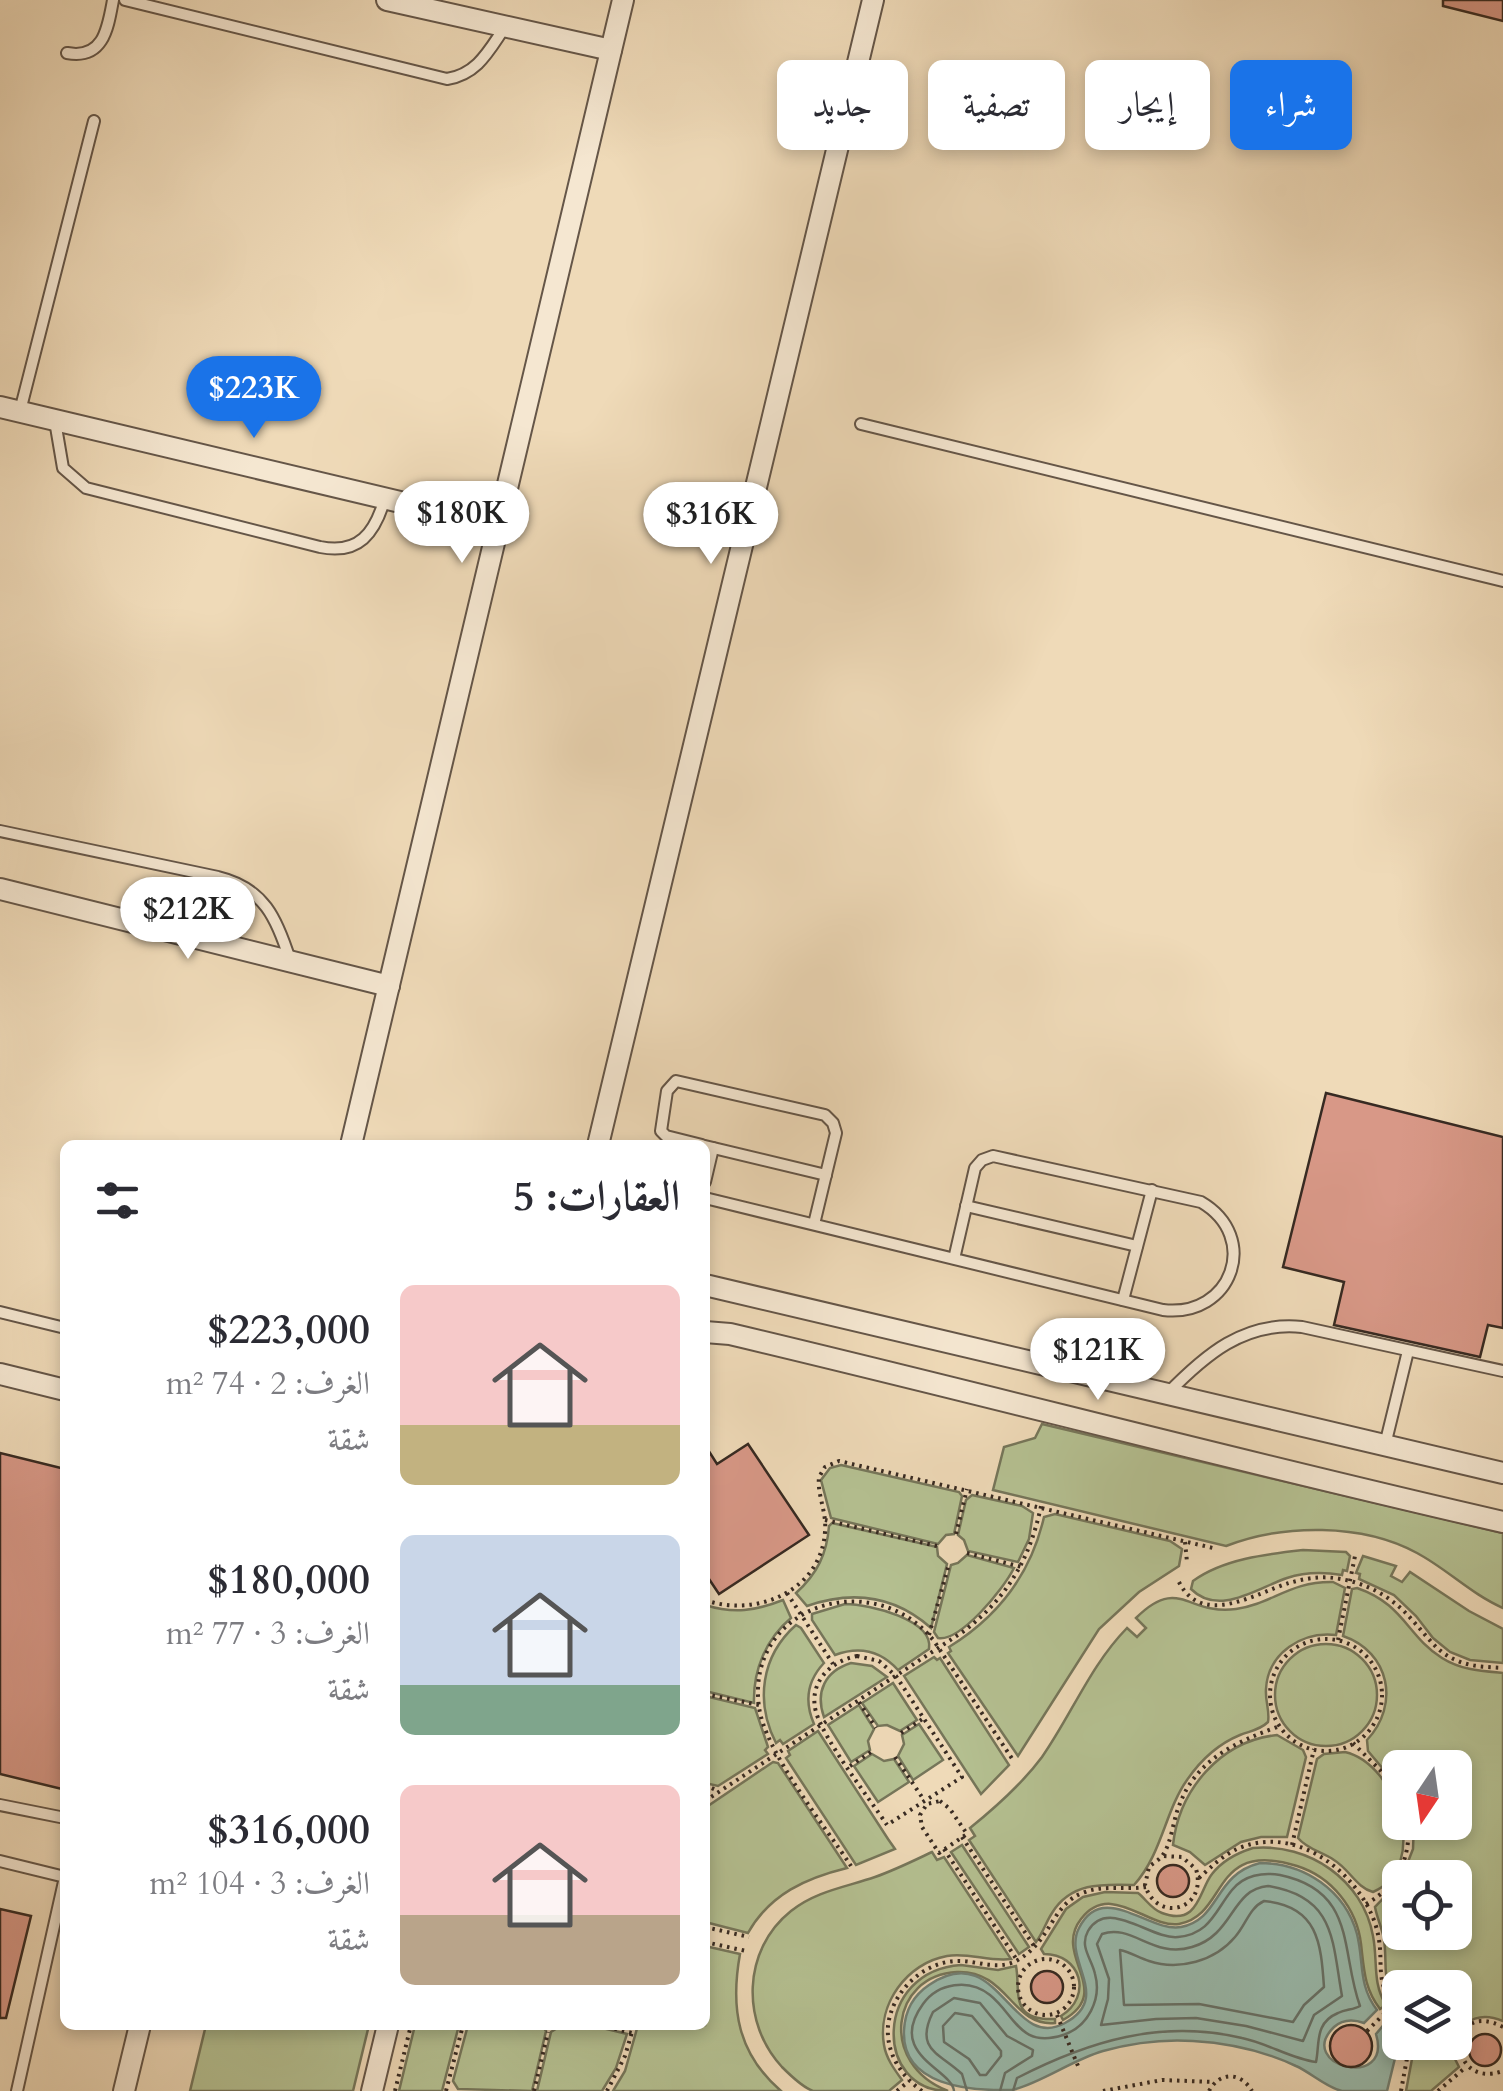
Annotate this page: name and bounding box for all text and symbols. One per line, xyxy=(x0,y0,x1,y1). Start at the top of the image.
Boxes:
chip: جديد xyxy=(777,60,908,150)
chip: تصفية xyxy=(928,60,1065,150)
chip: إيجار xyxy=(1085,60,1210,150)
chip: شراء xyxy=(1230,60,1352,150)
pin: $223K xyxy=(184,356,324,441)
text: $223K xyxy=(208,366,300,410)
pin: $180K xyxy=(392,481,532,566)
pin: $316K xyxy=(641,482,781,567)
text: $180K xyxy=(416,491,508,535)
text: $316K xyxy=(665,492,757,536)
pin: $212K xyxy=(118,877,258,962)
text: $212K xyxy=(142,887,234,931)
text: العقارات: 5 xyxy=(513,1168,680,1225)
icon: filters xyxy=(90,1173,145,1228)
text: $223,000 xyxy=(207,1301,370,1358)
pin: $121K xyxy=(1028,1318,1168,1403)
icon: home xyxy=(480,1325,600,1445)
text: $121K xyxy=(1052,1328,1144,1372)
text: الغرف: 2 · 74 m² xyxy=(166,1362,370,1406)
text: شقة xyxy=(328,1418,370,1462)
text: $180,000 xyxy=(207,1551,370,1608)
icon: home xyxy=(480,1575,600,1695)
text: الغرف: 3 · 77 m² xyxy=(166,1612,370,1656)
text: شقة xyxy=(328,1668,370,1712)
north arrow xyxy=(1382,1750,1472,1840)
map controls xyxy=(1382,1750,1472,2060)
text: $316,000 xyxy=(207,1801,370,1858)
icon: home xyxy=(480,1825,600,1945)
button: locate xyxy=(1382,1860,1472,1950)
text: الغرف: 3 · 104 m² xyxy=(149,1862,370,1906)
text: شقة xyxy=(328,1918,370,1962)
button: layers xyxy=(1382,1970,1472,2060)

